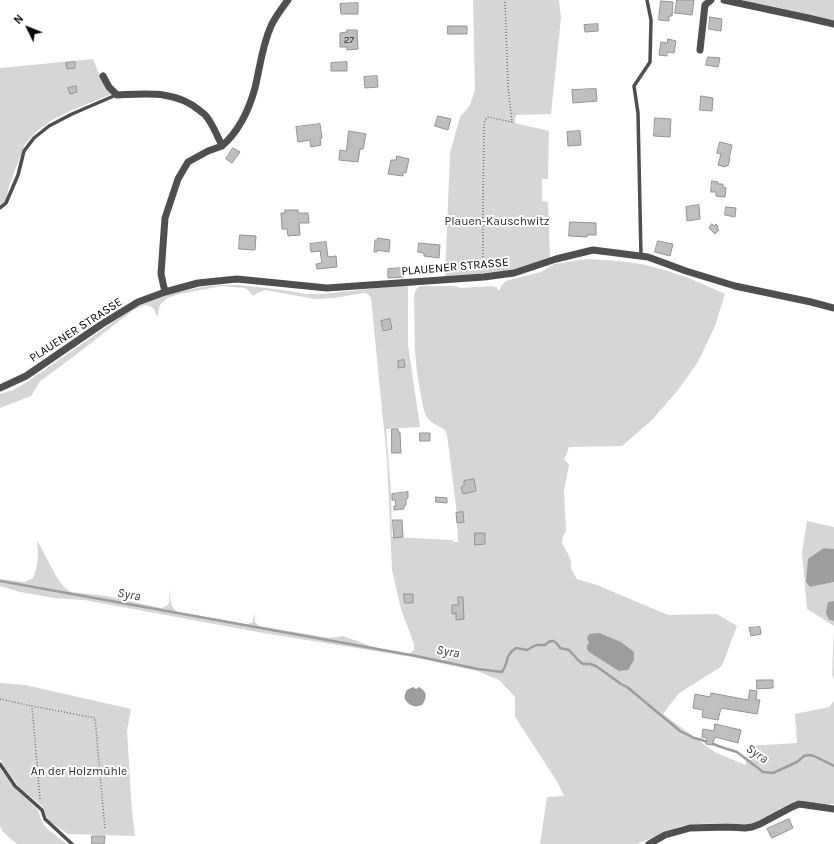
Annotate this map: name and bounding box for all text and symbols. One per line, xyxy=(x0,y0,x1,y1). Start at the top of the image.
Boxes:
north arrow xyxy=(8,8,48,48)
text: N xyxy=(11,12,26,27)
house number: 27 xyxy=(344,34,354,46)
park label: Plauen-Kauschwitz xyxy=(445,215,549,229)
street label: PLAUENER STRASSE xyxy=(401,255,509,279)
street label: PLAUENER STRASSE xyxy=(27,295,125,365)
water label: Syra xyxy=(116,585,142,605)
water label: Syra xyxy=(435,642,461,662)
water label: Syra xyxy=(743,741,771,767)
park label: An der Holzmühle xyxy=(31,765,127,779)

